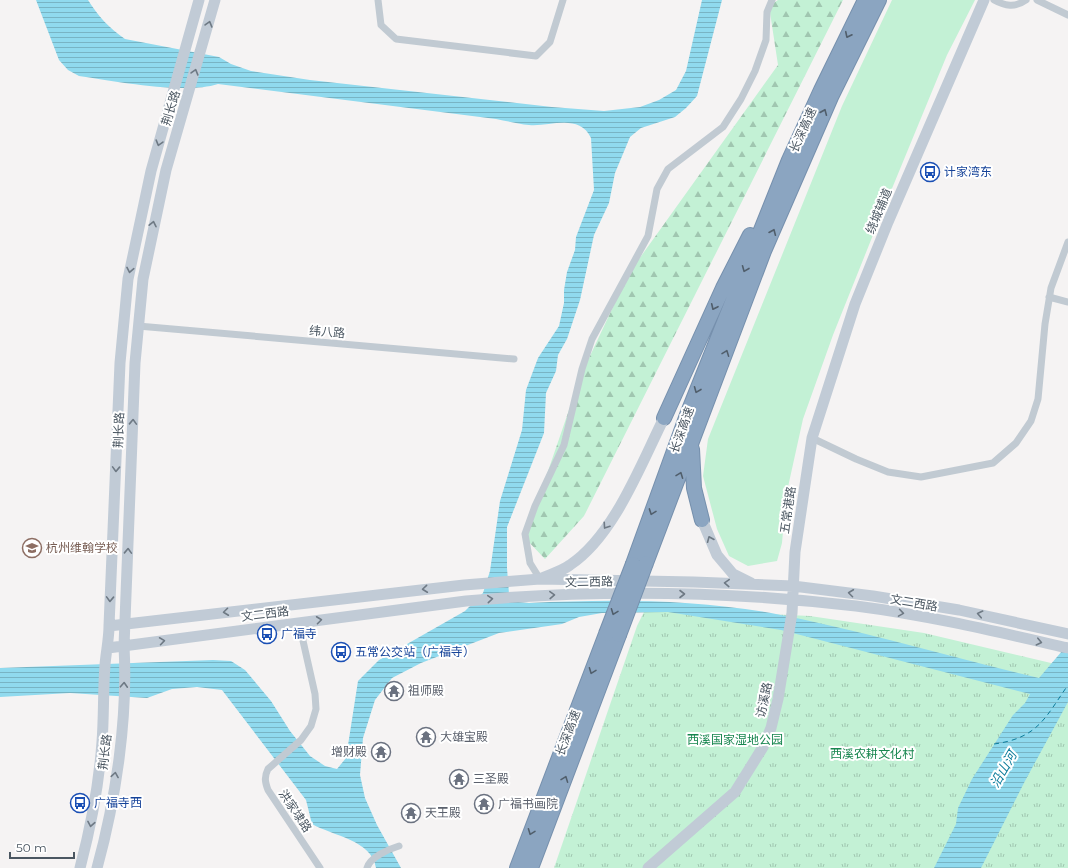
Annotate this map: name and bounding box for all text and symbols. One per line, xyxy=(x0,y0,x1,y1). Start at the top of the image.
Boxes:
one-way arrow xyxy=(204,21,212,27)
one-way arrow xyxy=(845,31,853,38)
one-way arrow xyxy=(190,69,199,76)
street label: 荆长路 xyxy=(158,88,183,127)
street label: 长深高速 xyxy=(786,105,819,155)
one-way arrow xyxy=(819,109,827,117)
one-way arrow xyxy=(155,140,163,146)
bus stop icon: 计家湾东 xyxy=(919,161,941,183)
place label: 计家湾东 xyxy=(944,164,992,179)
street label: 绕城辅道 xyxy=(862,186,895,236)
one-way arrow xyxy=(149,221,157,227)
one-way arrow xyxy=(768,228,776,236)
one-way arrow xyxy=(742,266,750,273)
one-way arrow xyxy=(126,267,134,273)
one-way arrow xyxy=(711,303,719,310)
street label: 纬八路 xyxy=(308,322,346,341)
one-way arrow xyxy=(722,350,730,357)
one-way arrow xyxy=(693,387,701,394)
street label: 长深高速 xyxy=(666,405,697,455)
street label: 荆长路 xyxy=(110,412,127,448)
one-way arrow xyxy=(128,419,137,425)
one-way arrow xyxy=(111,466,120,472)
one-way arrow xyxy=(676,471,684,478)
street label: 五常港路 xyxy=(777,485,798,535)
one-way arrow xyxy=(648,508,657,515)
one-way arrow xyxy=(604,522,611,529)
one-way arrow xyxy=(707,535,715,542)
school or university icon: 杭州维翰学校 xyxy=(21,537,43,559)
place label: 杭州维翰学校 xyxy=(46,540,118,555)
one-way arrow xyxy=(123,548,132,554)
street label: 文二西路 xyxy=(565,574,613,589)
one-way arrow xyxy=(724,579,730,588)
one-way arrow xyxy=(422,585,428,594)
one-way arrow xyxy=(848,589,854,598)
one-way arrow xyxy=(679,590,685,598)
one-way arrow xyxy=(549,591,555,600)
street label: 文二西路 xyxy=(889,591,939,614)
one-way arrow xyxy=(487,595,493,604)
one-way arrow xyxy=(106,596,115,602)
street label: 文二西路 xyxy=(240,603,290,624)
one-way arrow xyxy=(223,607,229,616)
one-way arrow xyxy=(898,608,904,617)
one-way arrow xyxy=(611,609,619,616)
one-way arrow xyxy=(976,610,983,618)
one-way arrow xyxy=(316,616,322,625)
bus stop icon: 广福寺 xyxy=(256,623,278,645)
place label: 广福寺 xyxy=(281,626,317,641)
one-way arrow xyxy=(159,637,165,646)
one-way arrow xyxy=(1036,637,1042,645)
bus stop icon: 五常公交站（广福寺） xyxy=(330,641,352,663)
place label: 五常公交站（广福寺） xyxy=(355,644,475,659)
one-way arrow xyxy=(588,667,596,674)
temple icon: 祖师殿 xyxy=(383,680,405,702)
street label: 访溪路 xyxy=(752,681,775,719)
one-way arrow xyxy=(119,682,128,688)
place label: 祖师殿 xyxy=(408,683,444,698)
street label: 长深高速 xyxy=(552,708,583,758)
temple icon: 大雄宝殿 xyxy=(415,726,437,748)
place label: 大雄宝殿 xyxy=(440,729,488,744)
park label: 西溪国家湿地公园 xyxy=(687,732,783,747)
street label: 荆长路 xyxy=(95,733,114,771)
temple icon: 增财殿 xyxy=(370,741,392,763)
place label: 增财殿 xyxy=(331,744,367,759)
park label: 西溪农耕文化村 xyxy=(830,746,915,761)
water label: 沿山河 xyxy=(986,746,1021,790)
temple icon: 三圣殿 xyxy=(448,768,470,790)
place label: 三圣殿 xyxy=(473,771,509,786)
one-way arrow xyxy=(111,772,119,778)
one-way arrow xyxy=(560,776,568,783)
street label: 洪家埭路 xyxy=(276,787,315,835)
bus stop icon: 广福寺西 xyxy=(69,792,91,814)
temple icon: 广福书画院 xyxy=(473,793,495,815)
place label: 广福寺西 xyxy=(94,795,142,810)
place label: 广福书画院 xyxy=(498,796,558,811)
temple icon: 天王殿 xyxy=(400,802,422,824)
place label: 天王殿 xyxy=(425,805,461,820)
one-way arrow xyxy=(87,821,96,827)
one-way arrow xyxy=(527,828,535,835)
scale bar xyxy=(10,834,74,860)
text: 50 m xyxy=(16,840,47,855)

